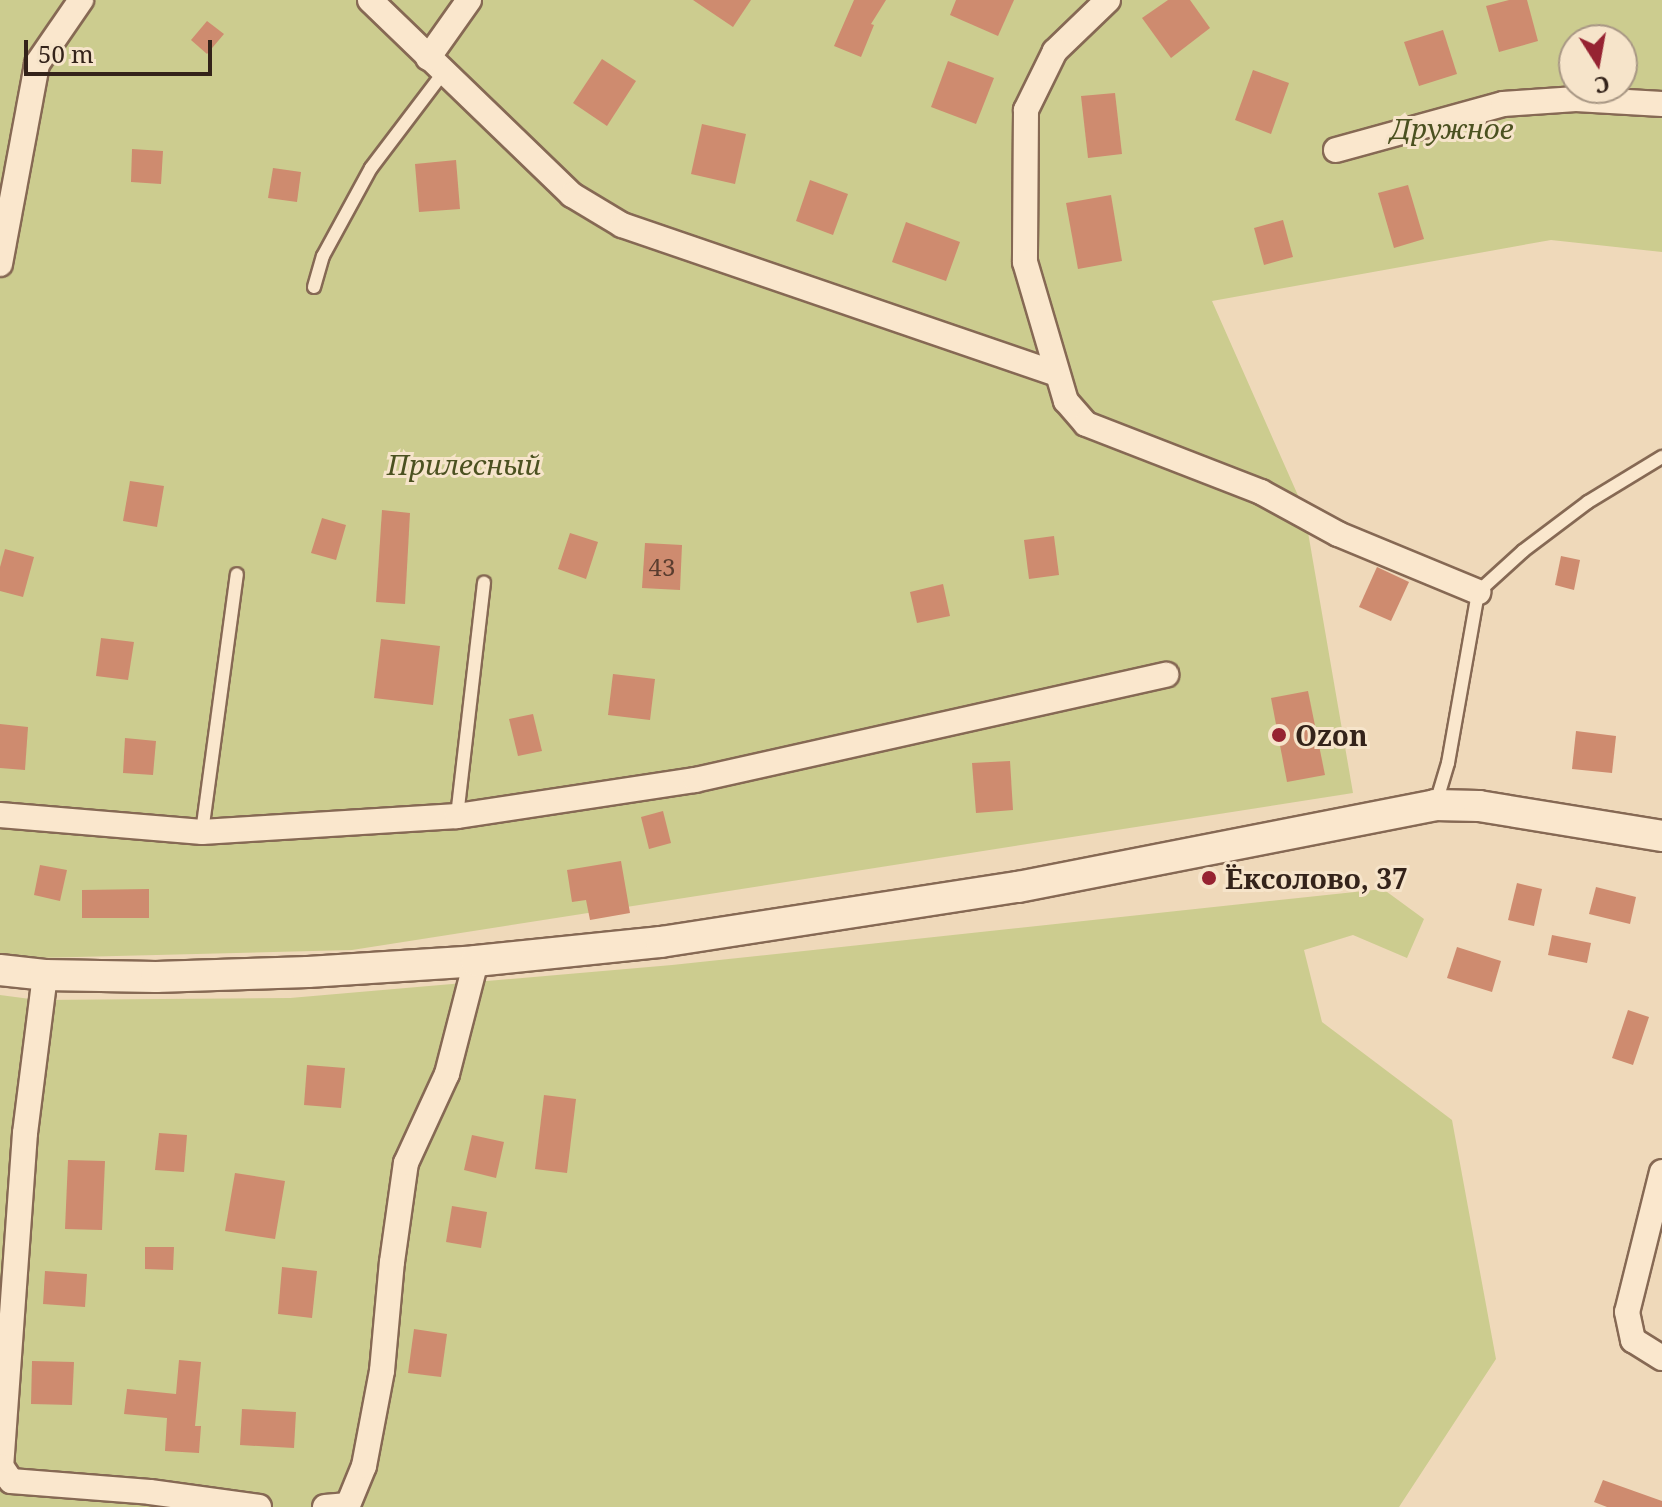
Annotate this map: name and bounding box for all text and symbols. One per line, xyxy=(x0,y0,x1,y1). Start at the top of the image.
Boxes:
scale bar xyxy=(28,24,216,74)
north arrow xyxy=(1558,24,1638,104)
text: 50 m xyxy=(38,37,94,70)
text: С xyxy=(1592,69,1612,102)
park label: Дружное xyxy=(1390,111,1514,145)
park label: Прилесный xyxy=(387,447,541,481)
house number: 43 xyxy=(649,553,675,581)
place label: Ozon xyxy=(1295,718,1368,752)
marker: Ozon xyxy=(1270,726,1288,744)
place label: Ёксолово, 37 xyxy=(1225,861,1408,895)
marker: Ёксолово, 37 xyxy=(1200,869,1218,887)

